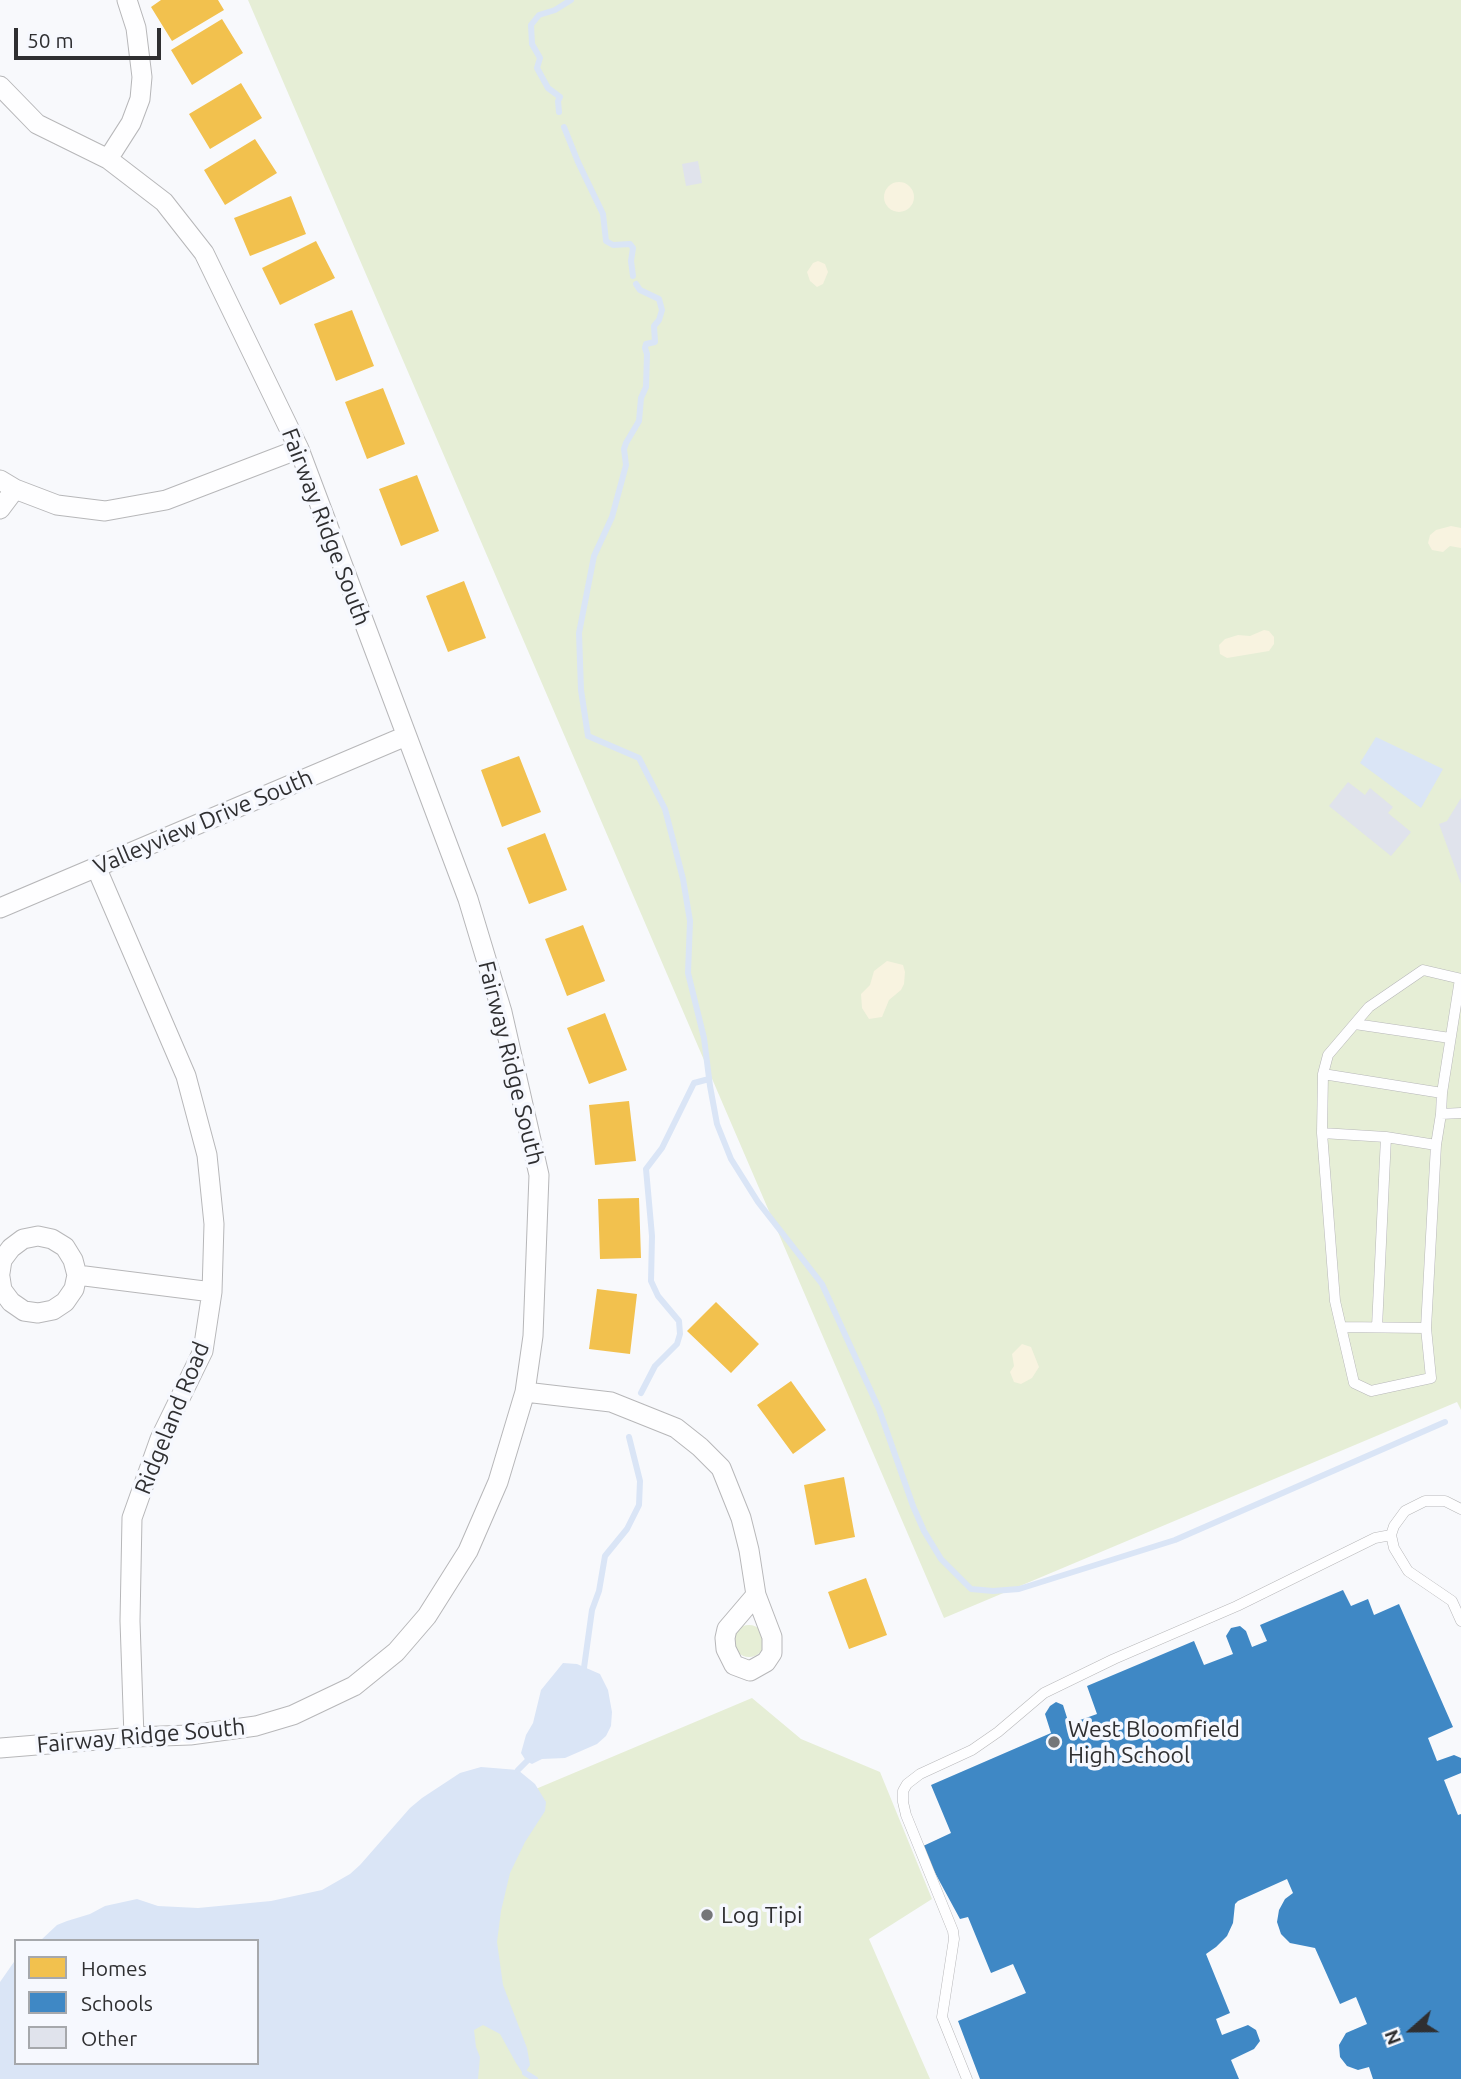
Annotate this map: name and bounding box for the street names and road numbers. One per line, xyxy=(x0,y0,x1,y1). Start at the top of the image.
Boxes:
street label: Fairway Ridge South xyxy=(276,424,376,630)
street label: Valleyview Drive South xyxy=(89,763,317,881)
street label: Fairway Ridge South xyxy=(472,958,550,1168)
street label: Ridgeland Road xyxy=(129,1338,215,1498)
street label: Fairway Ridge South xyxy=(36,1713,246,1759)

